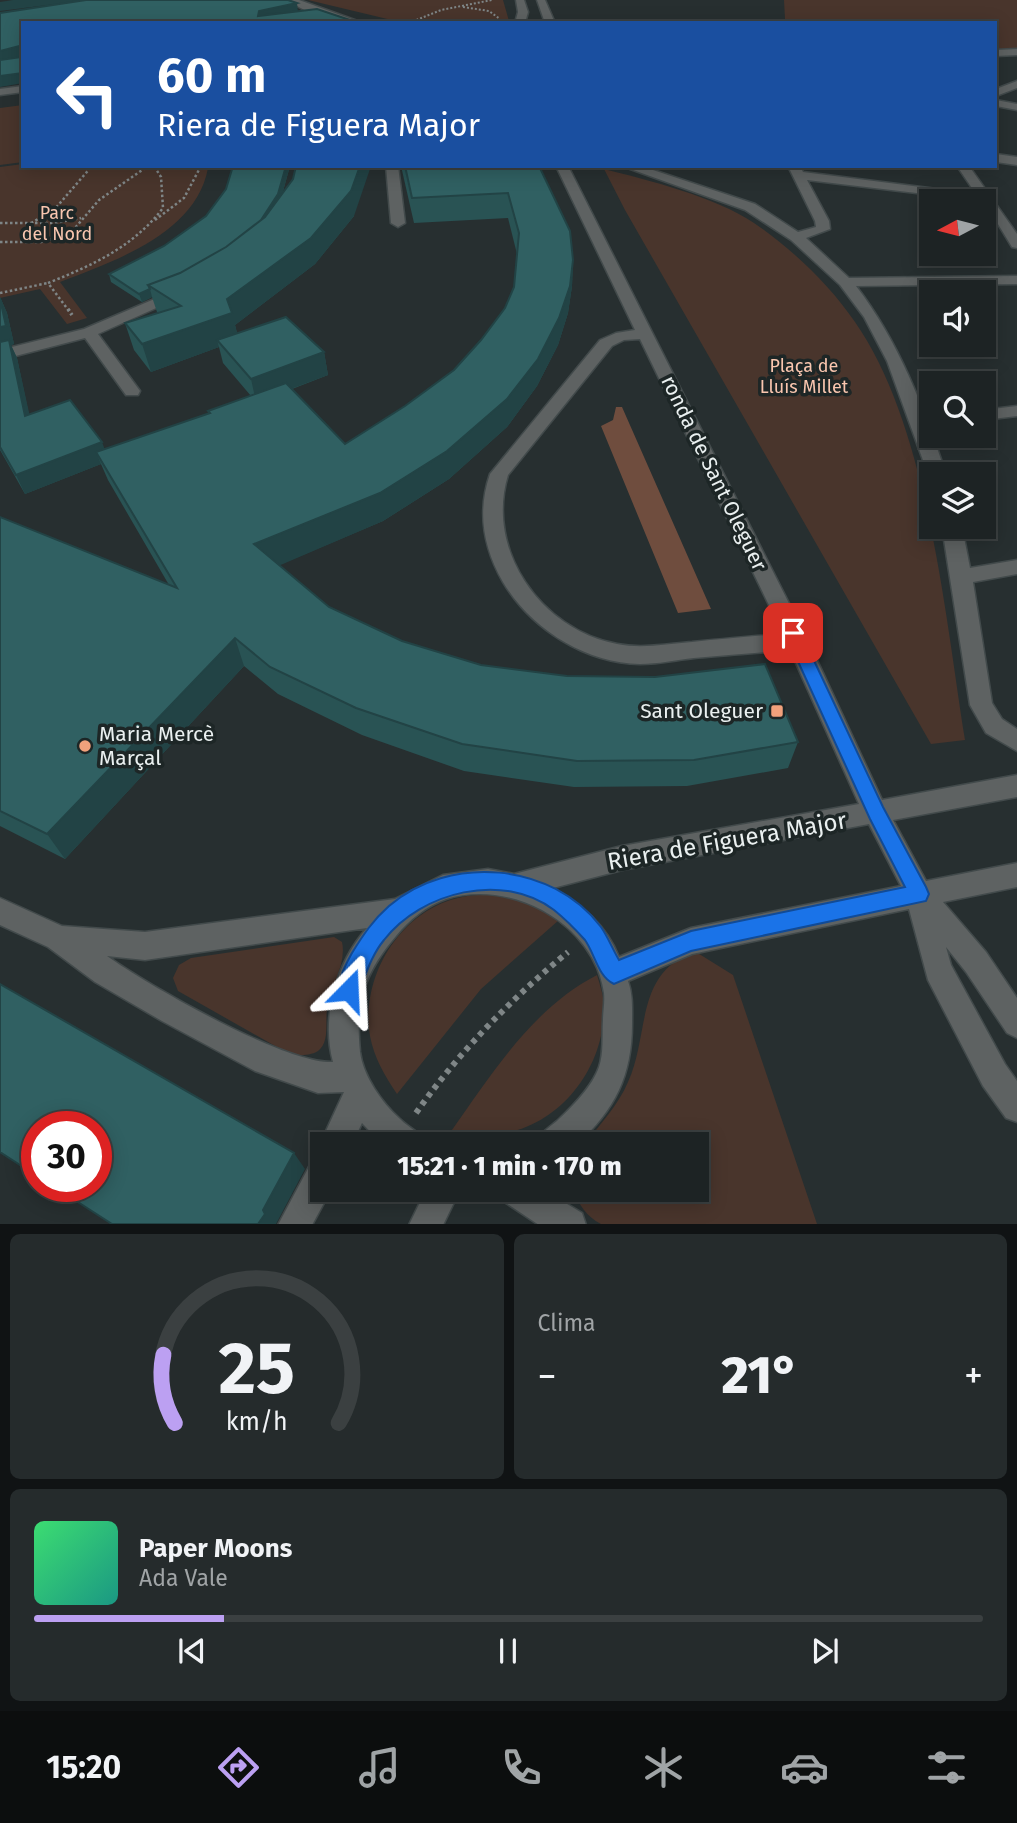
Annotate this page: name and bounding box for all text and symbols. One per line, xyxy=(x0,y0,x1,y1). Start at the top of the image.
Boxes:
text: 60 m xyxy=(157,46,266,105)
icon: left xyxy=(42,49,133,140)
text: Riera de Figuera Major xyxy=(157,106,480,144)
north arrow xyxy=(919,189,996,266)
map controls xyxy=(919,189,996,539)
park label: Parc del Nord xyxy=(22,202,92,245)
button: sound xyxy=(919,280,996,357)
park label: Plaça de Lluís Millet xyxy=(760,355,849,398)
street label: ronda de Sant Oleguer xyxy=(655,371,773,575)
button: search xyxy=(919,371,996,448)
button: layers xyxy=(919,462,996,539)
pin xyxy=(763,603,823,663)
icon: arrive xyxy=(774,614,812,652)
place label: Sant Oleguer xyxy=(640,698,763,724)
marker: Sant Oleguer xyxy=(769,703,785,719)
place label: Maria Mercè Marçal xyxy=(99,721,214,771)
marker: Maria Mercè Marçal xyxy=(77,738,93,754)
street label: Riera de Figuera Major xyxy=(605,806,849,876)
position arrow xyxy=(312,953,386,1027)
speed limit sign: 30 xyxy=(21,1111,112,1202)
text: 15:21 · 1 min · 170 m xyxy=(397,1151,622,1182)
text: Clima xyxy=(538,1309,596,1337)
text: 25 xyxy=(218,1325,295,1412)
text: 21° xyxy=(721,1344,799,1407)
text: − xyxy=(538,1353,557,1399)
text: + xyxy=(964,1353,983,1399)
text: km/h xyxy=(226,1406,288,1436)
text: Paper Moons xyxy=(139,1533,292,1564)
text: Ada Vale xyxy=(139,1564,228,1592)
icon: previous xyxy=(173,1632,211,1670)
icon: pause xyxy=(489,1632,527,1670)
icon: next xyxy=(806,1632,844,1670)
icon: directions xyxy=(214,1743,263,1792)
icon: music xyxy=(355,1743,404,1792)
icon: phone xyxy=(497,1743,546,1792)
icon: climate xyxy=(639,1743,688,1792)
icon: car xyxy=(780,1743,829,1792)
icon: filters xyxy=(922,1743,971,1792)
text: 15:20 xyxy=(46,1748,121,1786)

